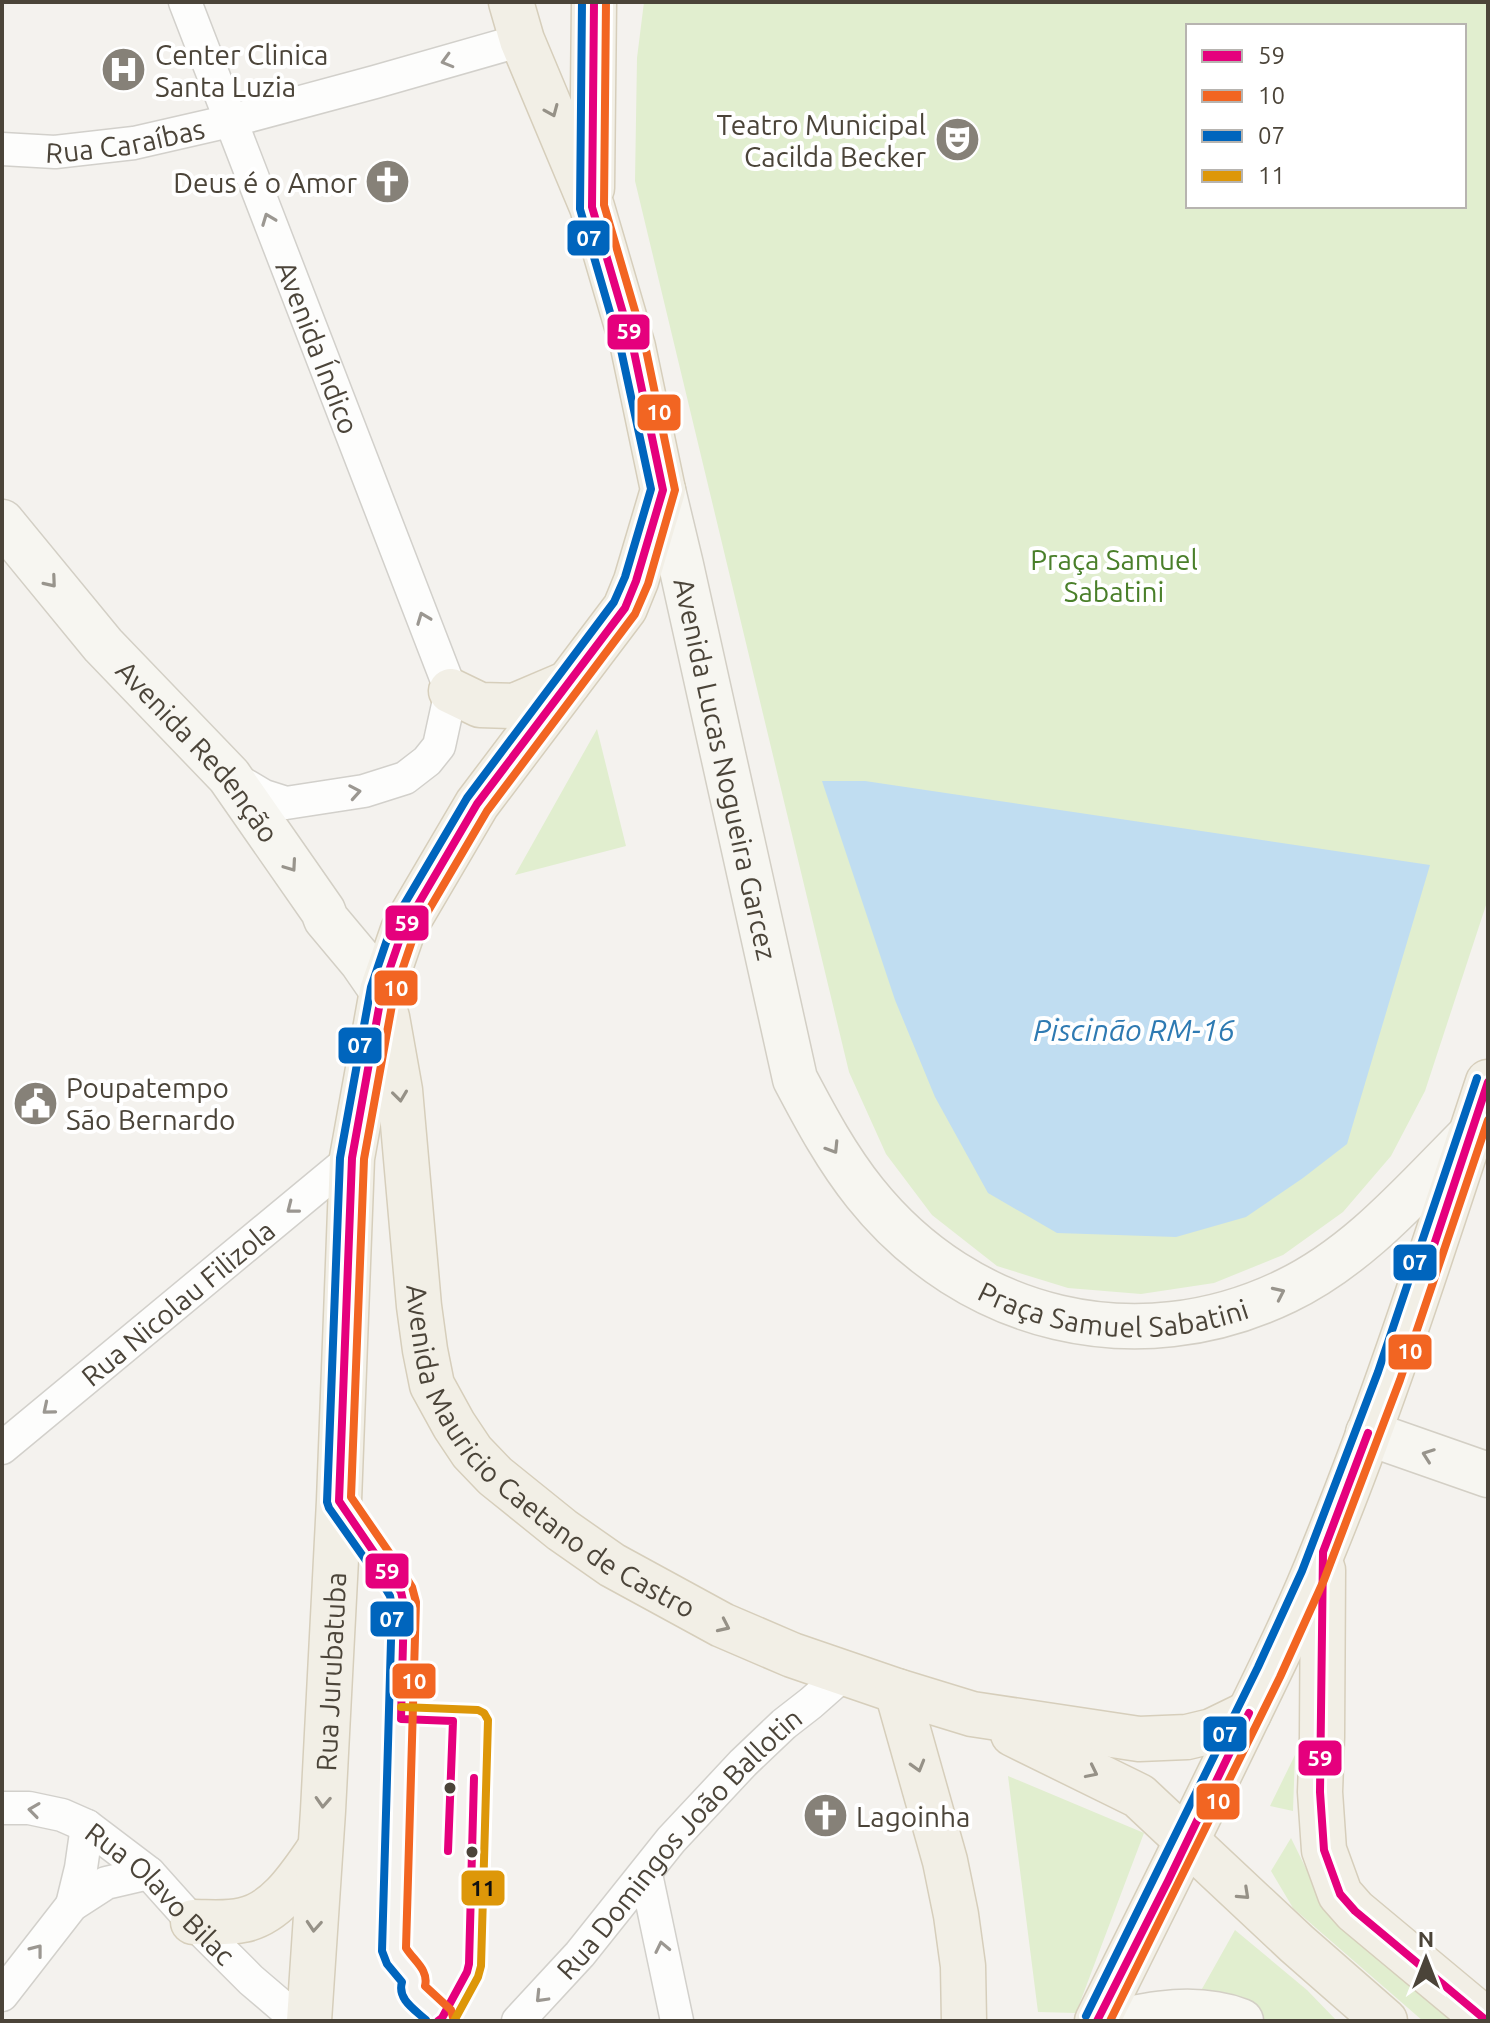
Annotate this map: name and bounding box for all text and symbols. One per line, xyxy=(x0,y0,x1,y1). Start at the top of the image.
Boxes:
legend xyxy=(1186,24,1466,208)
place label: Center Clinica Santa Luzia xyxy=(155,39,328,102)
text: 59 xyxy=(1258,42,1285,69)
hospital icon: Center Clinica Santa Luzia xyxy=(100,46,148,94)
one-way arrow xyxy=(441,52,454,68)
text: 10 xyxy=(1258,82,1285,109)
one-way arrow xyxy=(542,104,559,118)
place label: Teatro Municipal Cacilda Becker xyxy=(717,109,926,172)
street label: Rua Caraíbas xyxy=(45,112,207,168)
theatre icon: Teatro Municipal Cacilda Becker xyxy=(933,116,981,164)
text: 07 xyxy=(1258,122,1285,149)
church icon: Deus é o Amor xyxy=(364,158,412,206)
text: 11 xyxy=(1258,162,1285,189)
place label: Deus é o Amor xyxy=(173,167,357,198)
one-way arrow xyxy=(261,213,278,227)
line badge: 07 xyxy=(566,219,611,257)
text: 07 xyxy=(577,225,601,250)
street label: Avenida Índico xyxy=(271,256,366,438)
line badge: 59 xyxy=(606,313,651,351)
text: 59 xyxy=(617,318,641,343)
line badge: 10 xyxy=(636,393,682,432)
text: 10 xyxy=(647,399,671,424)
park label: Praça Samuel Sabatini xyxy=(1030,544,1198,607)
one-way arrow xyxy=(41,573,56,587)
street label: Avenida Lucas Nogueira Garcez xyxy=(669,575,784,963)
one-way arrow xyxy=(416,612,433,626)
street label: Avenida Redenção xyxy=(111,654,286,848)
one-way arrow xyxy=(348,785,362,802)
one-way arrow xyxy=(281,857,296,871)
line badge: 59 xyxy=(384,904,430,942)
text: 59 xyxy=(395,910,419,935)
line badge: 10 xyxy=(373,969,419,1007)
text: 10 xyxy=(384,975,408,1000)
water label: Piscinão RM-16 xyxy=(1033,1013,1235,1047)
line badge: 07 xyxy=(337,1026,383,1065)
text: 07 xyxy=(348,1032,372,1057)
place label: Poupatempo São Bernardo xyxy=(66,1072,235,1135)
public building icon: Poupatempo São Bernardo xyxy=(11,1079,59,1127)
one-way arrow xyxy=(392,1089,409,1102)
one-way arrow xyxy=(823,1139,838,1154)
one-way arrow xyxy=(286,1198,301,1212)
street label: Rua Nicolau Filizola xyxy=(75,1214,280,1391)
line badge: 07 xyxy=(1392,1243,1438,1282)
text: 07 xyxy=(1403,1249,1427,1274)
street label: Praça Samuel Sabatini xyxy=(974,1275,1252,1342)
street label: Avenida Mauricio Caetano de Castro xyxy=(402,1283,701,1623)
one-way arrow xyxy=(1271,1287,1285,1303)
line badge: 10 xyxy=(1387,1333,1433,1371)
text: 10 xyxy=(1398,1338,1422,1363)
one-way arrow xyxy=(43,1399,58,1414)
one-way arrow xyxy=(1421,1448,1435,1465)
line badge: 59 xyxy=(364,1552,410,1590)
text: 59 xyxy=(375,1558,399,1583)
street label: Rua Jurubatuba xyxy=(310,1571,351,1772)
line badge: 07 xyxy=(369,1600,415,1638)
text: 07 xyxy=(380,1606,404,1631)
one-way arrow xyxy=(716,1616,730,1632)
line badge: 10 xyxy=(391,1662,437,1700)
text: 10 xyxy=(402,1668,426,1693)
street label: Rua Domingos João Ballotin xyxy=(550,1701,807,1985)
line badge: 07 xyxy=(1202,1715,1248,1753)
text: 07 xyxy=(1213,1721,1237,1746)
line badge: 59 xyxy=(1297,1739,1343,1777)
text: 59 xyxy=(1308,1745,1332,1770)
one-way arrow xyxy=(909,1759,925,1773)
one-way arrow xyxy=(1084,1762,1099,1778)
unlabelled marker xyxy=(442,1780,458,1796)
line badge: 10 xyxy=(1195,1782,1241,1821)
text: 10 xyxy=(1206,1788,1230,1813)
church icon: Lagoinha xyxy=(801,1792,849,1840)
one-way arrow xyxy=(315,1796,332,1809)
place label: Lagoinha xyxy=(856,1801,970,1832)
one-way arrow xyxy=(27,1802,41,1819)
street label: Rua Olavo Bilac xyxy=(80,1816,242,1971)
unlabelled marker xyxy=(464,1844,480,1860)
line badge: 11 xyxy=(460,1869,506,1907)
text: 11 xyxy=(471,1875,495,1900)
one-way arrow xyxy=(1235,1884,1249,1899)
north arrow xyxy=(1386,1919,1466,1999)
one-way arrow xyxy=(306,1920,323,1933)
text: N xyxy=(1418,1926,1434,1951)
one-way arrow xyxy=(654,1941,671,1955)
one-way arrow xyxy=(27,1945,42,1959)
one-way arrow xyxy=(536,1988,550,2003)

